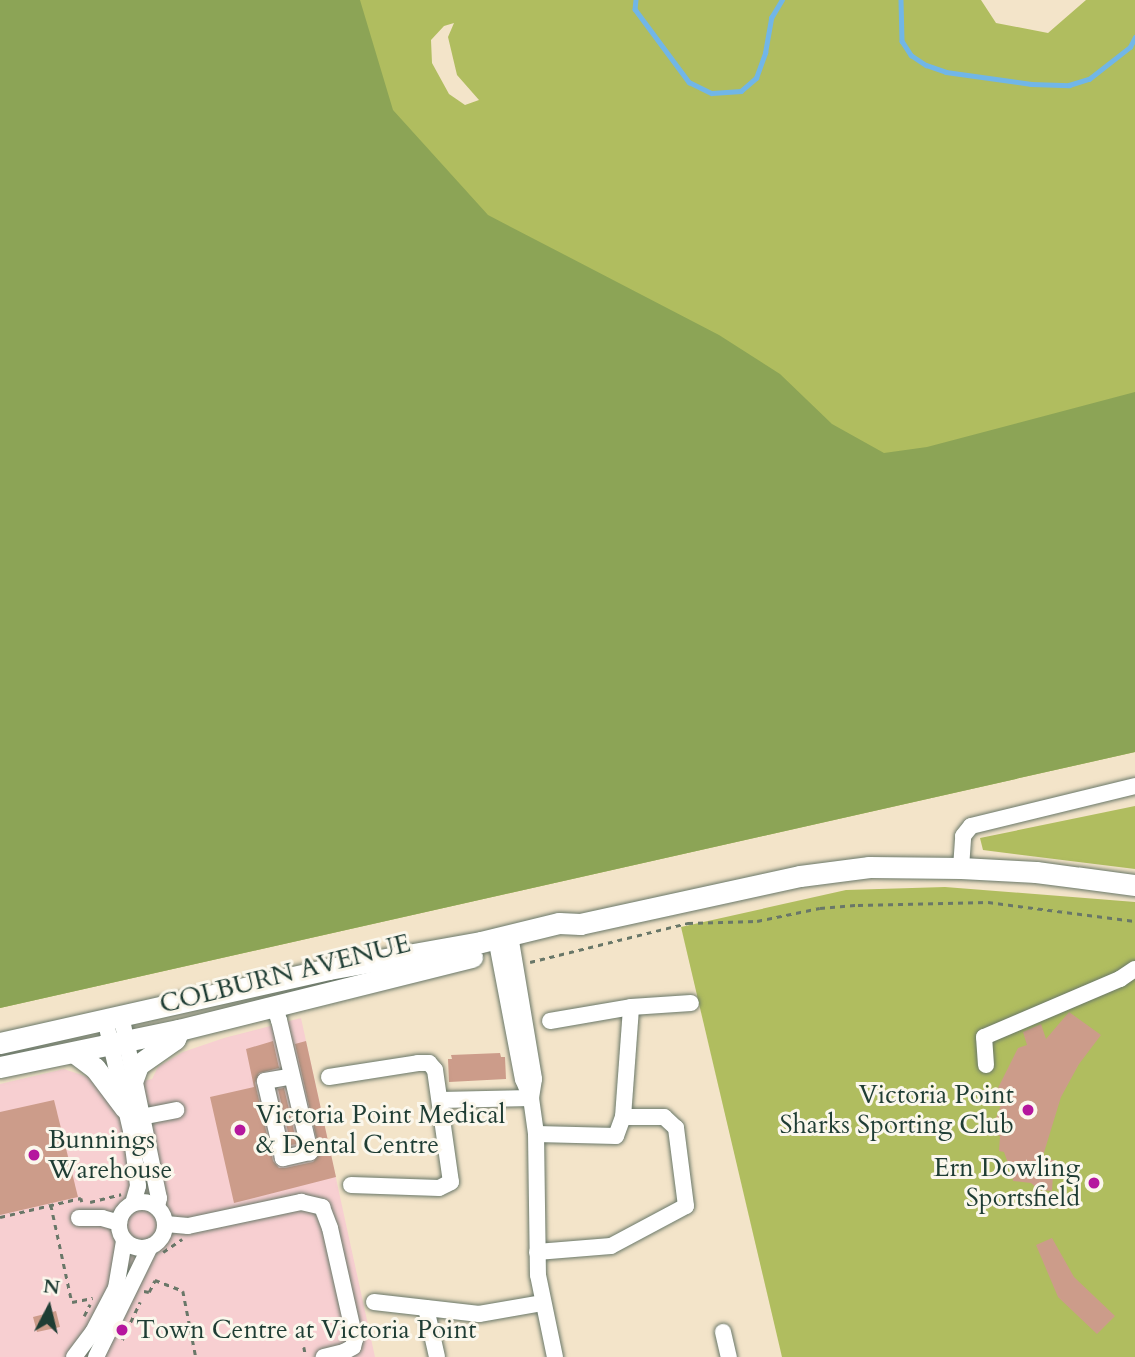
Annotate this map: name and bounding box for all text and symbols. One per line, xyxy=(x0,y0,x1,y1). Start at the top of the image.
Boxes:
street label: COLBURN AVENUE xyxy=(156,928,414,1020)
place label: Victoria Point Sharks Sporting Club xyxy=(779,1079,1014,1140)
place label: Victoria Point Medical & Dental Centre xyxy=(256,1099,505,1160)
marker: Victoria Point Sharks Sporting Club xyxy=(1020,1102,1036,1118)
marker: Victoria Point Medical & Dental Centre xyxy=(230,1120,250,1140)
place label: Bunnings Warehouse xyxy=(48,1124,172,1186)
marker: Bunnings Warehouse xyxy=(26,1147,42,1163)
place label: Ern Dowling Sportsfield xyxy=(933,1152,1080,1214)
marker: Ern Dowling Sportsfield xyxy=(1086,1175,1102,1191)
north arrow xyxy=(14,1273,84,1343)
text: N xyxy=(42,1273,61,1301)
place label: Town Centre at Victoria Point xyxy=(136,1314,476,1346)
marker: Town Centre at Victoria Point xyxy=(114,1322,130,1338)

